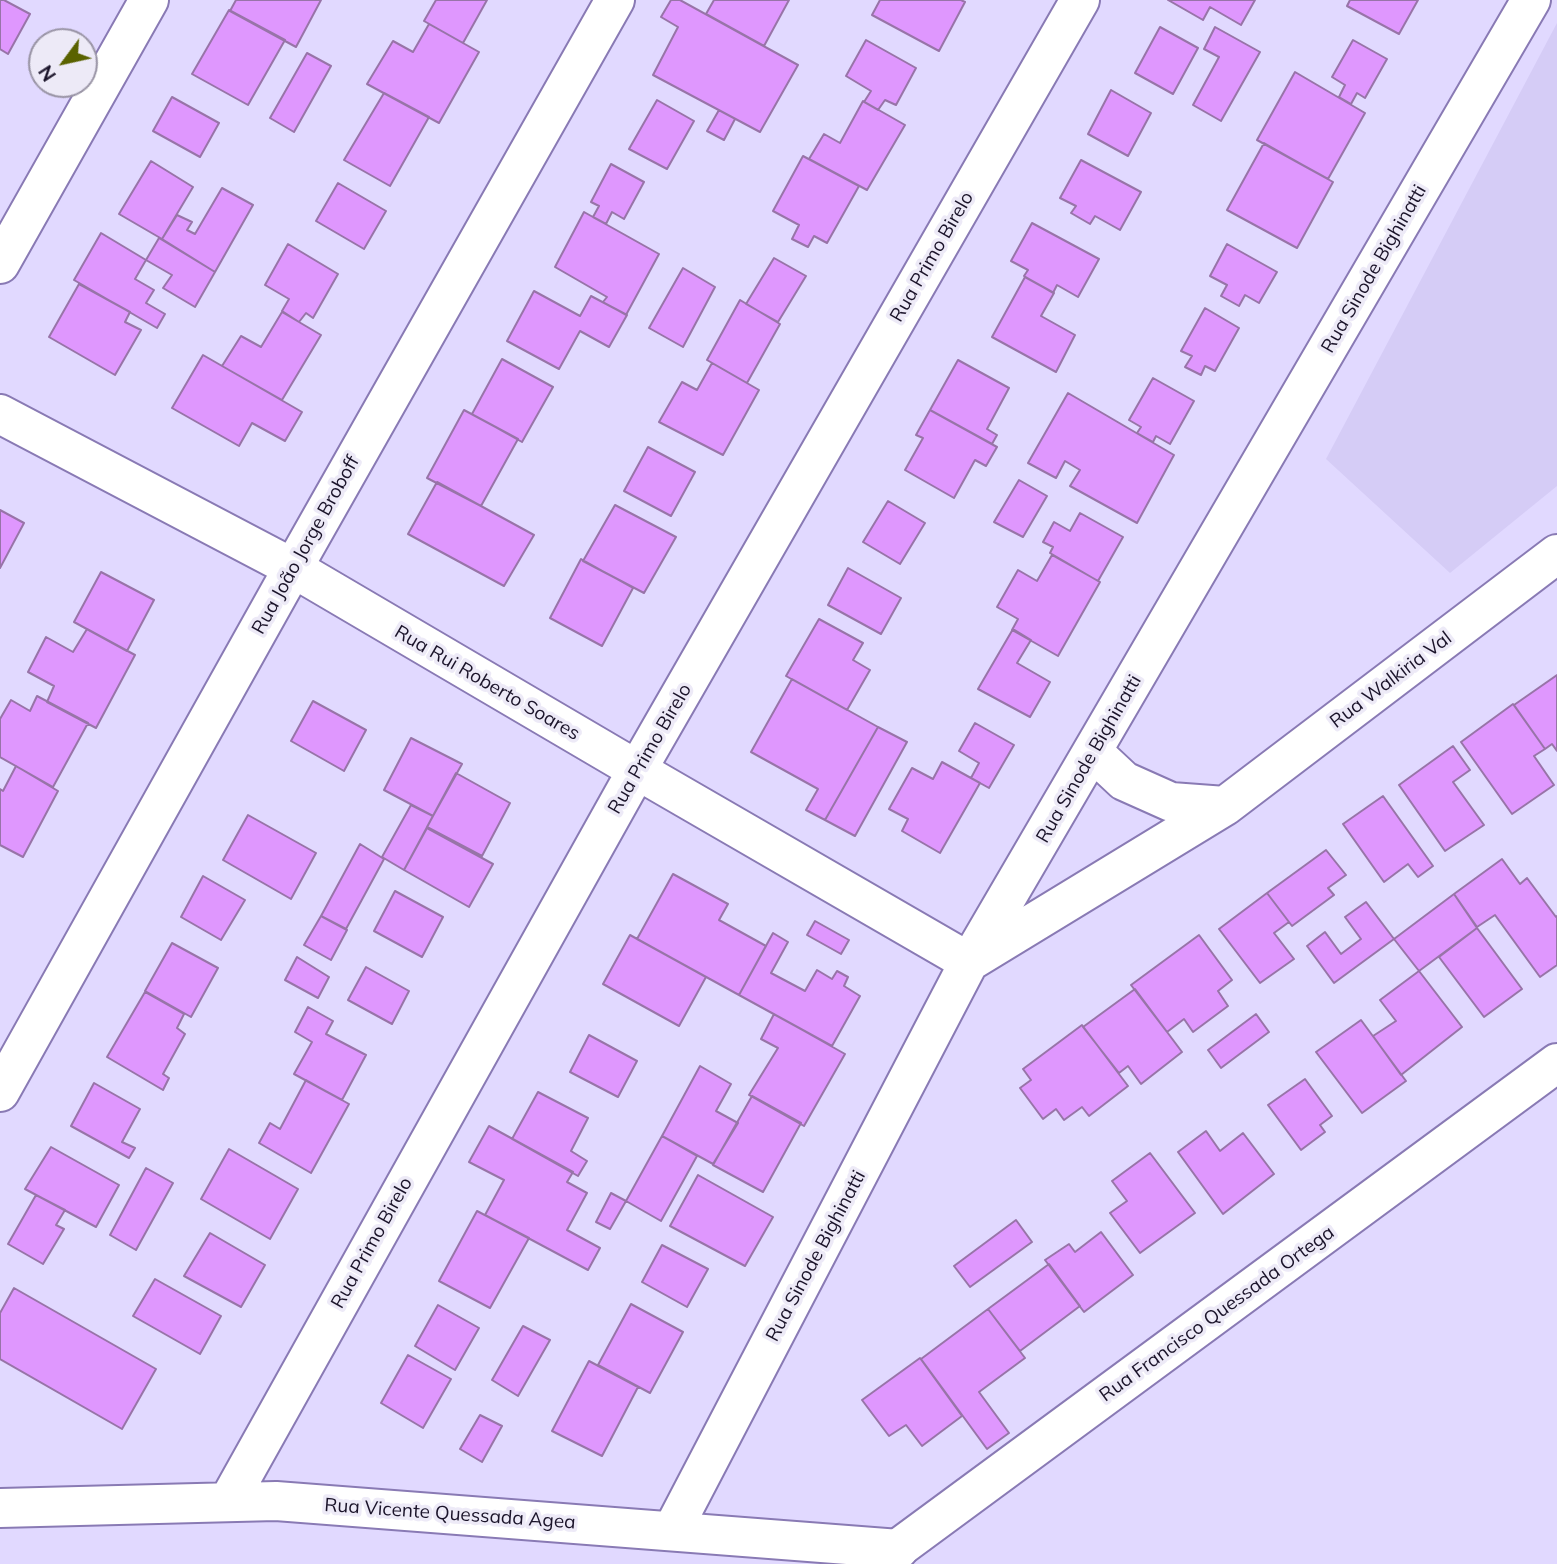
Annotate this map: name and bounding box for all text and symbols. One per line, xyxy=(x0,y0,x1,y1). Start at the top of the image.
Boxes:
north arrow xyxy=(28,28,98,98)
text: N xyxy=(33,61,61,86)
street label: Rua Sinode Bighinatti xyxy=(1317,181,1431,357)
street label: Rua Primo Birelo xyxy=(886,188,978,326)
street label: Rua João Jorge Broboff xyxy=(247,452,365,638)
street label: Rua Rui Roberto Soares xyxy=(390,621,584,745)
street label: Rua Walkiria Val xyxy=(1326,627,1456,733)
street label: Rua Sinode Bighinatti xyxy=(1032,671,1146,847)
street label: Rua Primo Birelo xyxy=(604,680,696,818)
street label: Rua Sinode Bighinatti xyxy=(761,1167,871,1345)
street label: Rua Primo Birelo xyxy=(327,1173,417,1313)
street label: Rua Francisco Quessada Ortega xyxy=(1095,1221,1339,1407)
street label: Rua Vicente Quessada Agea xyxy=(324,1494,576,1534)

